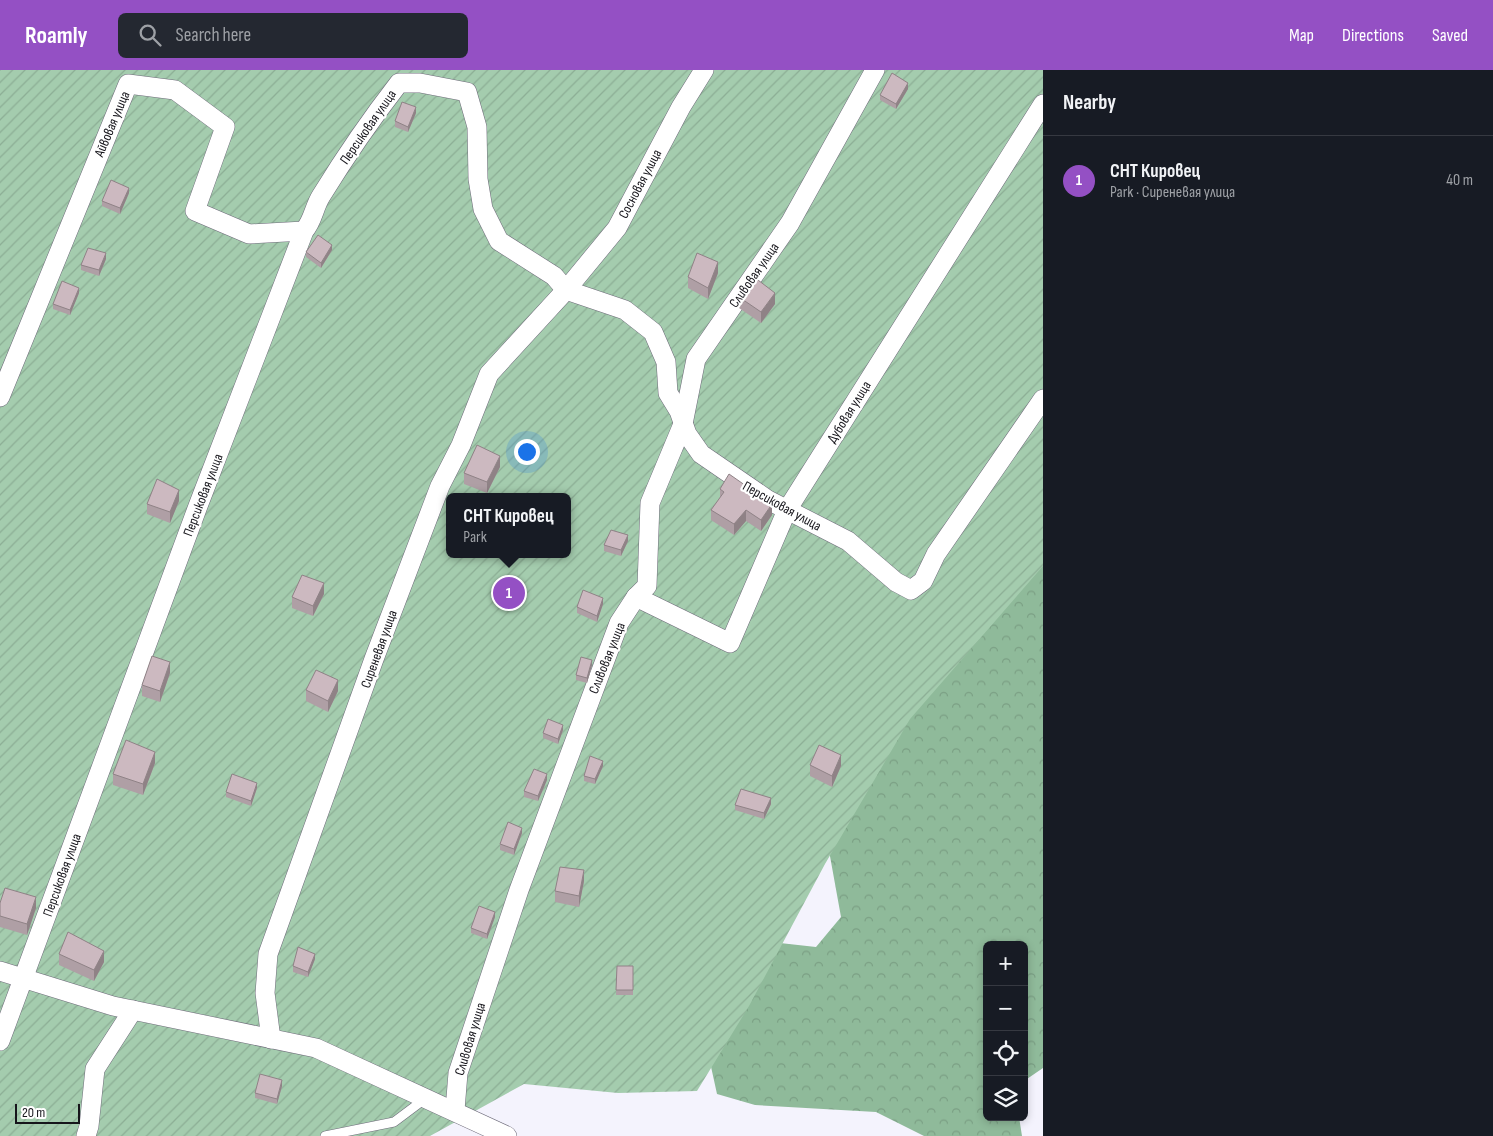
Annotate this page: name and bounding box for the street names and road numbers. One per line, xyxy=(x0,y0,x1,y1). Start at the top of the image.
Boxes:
street label: Персиковая улица xyxy=(336,86,400,168)
street label: Айвовая улица xyxy=(90,89,133,160)
street label: Сосновая улица xyxy=(615,147,665,221)
street label: Сливовая улица xyxy=(725,239,783,311)
street label: Дубовая улица xyxy=(823,378,875,446)
street label: Персиковая улица xyxy=(179,451,227,539)
street label: Персиковая улица xyxy=(740,477,824,535)
street label: Сиреневая улица xyxy=(357,608,401,690)
street label: Сливовая улица xyxy=(585,620,629,696)
street label: Персиковая улица xyxy=(39,831,85,919)
street label: Сливовая улица xyxy=(451,1000,489,1078)

